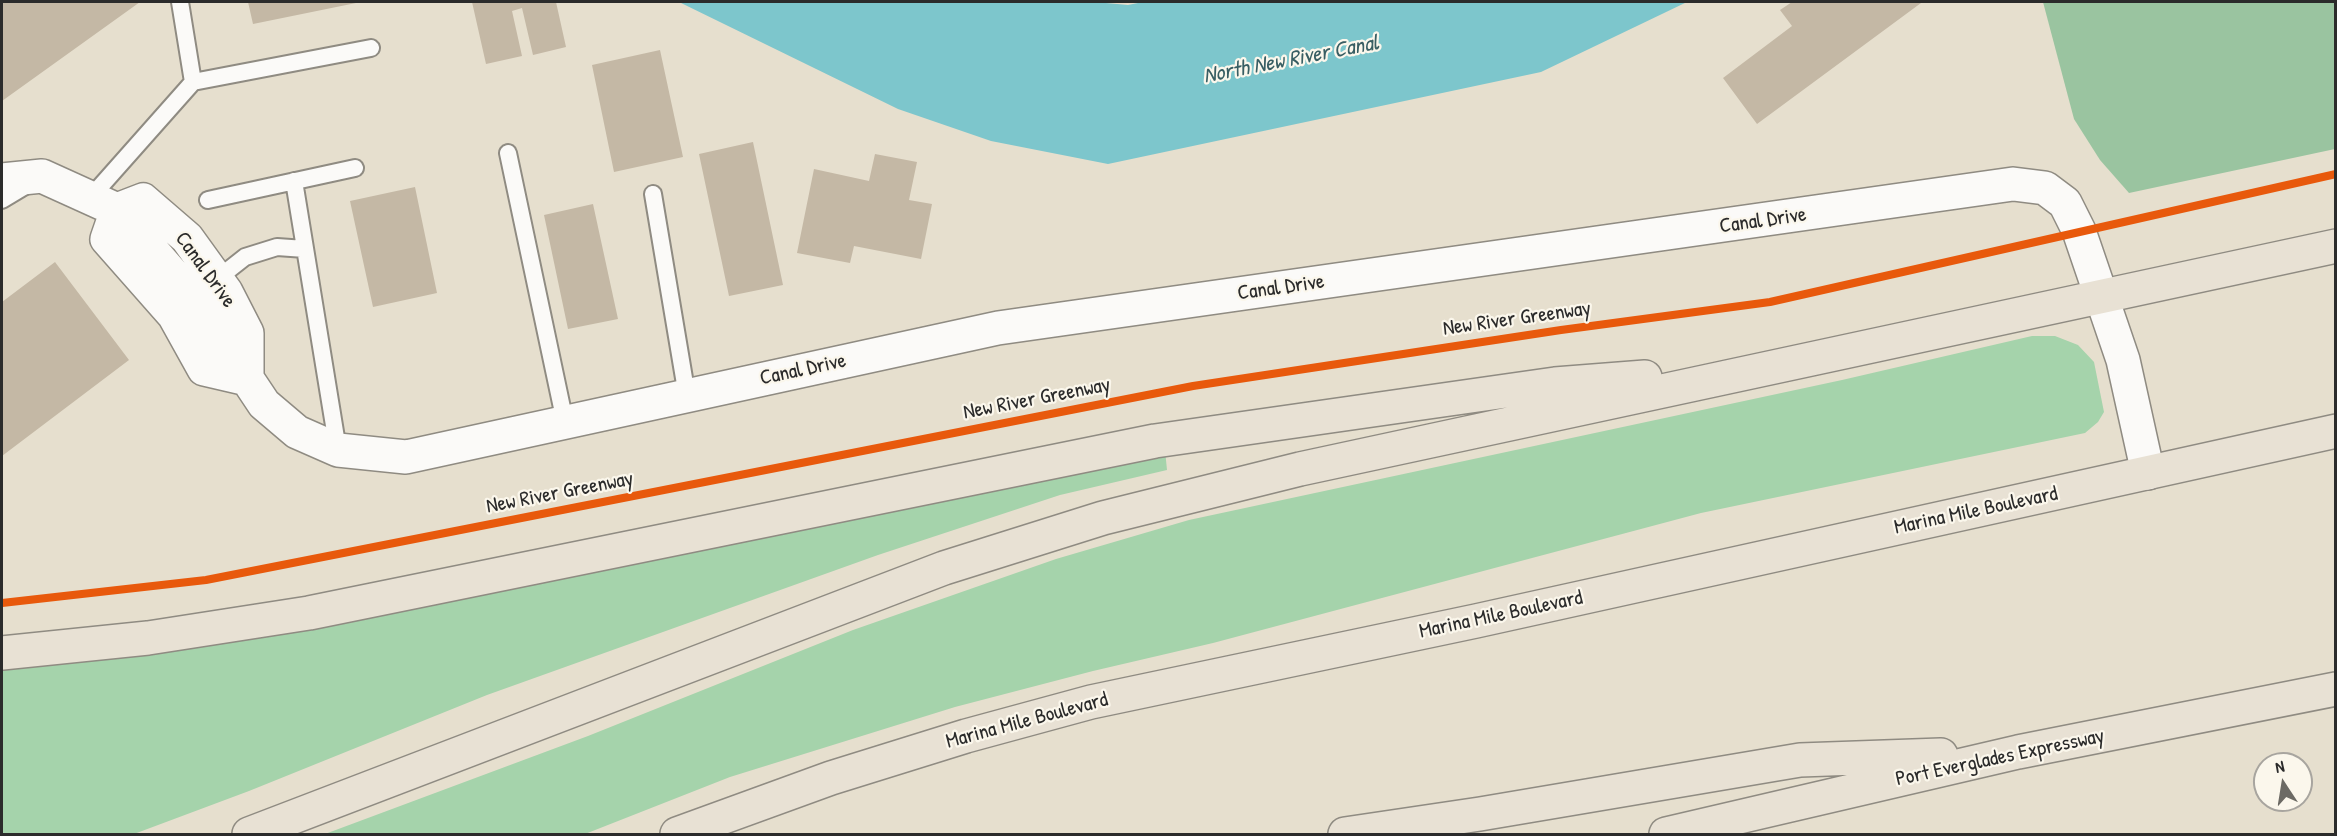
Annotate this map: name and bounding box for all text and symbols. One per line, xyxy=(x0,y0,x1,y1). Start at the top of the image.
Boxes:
water label: North New River Canal xyxy=(1201,30,1381,90)
street label: Canal Drive xyxy=(1718,202,1808,240)
street label: Canal Drive xyxy=(169,227,241,313)
street label: Canal Drive xyxy=(1236,269,1326,307)
street label: New River Greenway xyxy=(1441,296,1593,342)
street label: Canal Drive xyxy=(758,349,848,391)
street label: New River Greenway xyxy=(961,372,1113,426)
street label: New River Greenway xyxy=(484,466,636,520)
street label: Marina Mile Boulevard xyxy=(1892,481,2060,541)
street label: Marina Mile Boulevard xyxy=(1417,585,1585,645)
street label: Marina Mile Boulevard xyxy=(943,687,1111,755)
street label: Port Everglades Expressway xyxy=(1893,724,2107,792)
north arrow xyxy=(2253,752,2313,812)
text: N xyxy=(2273,755,2286,778)

